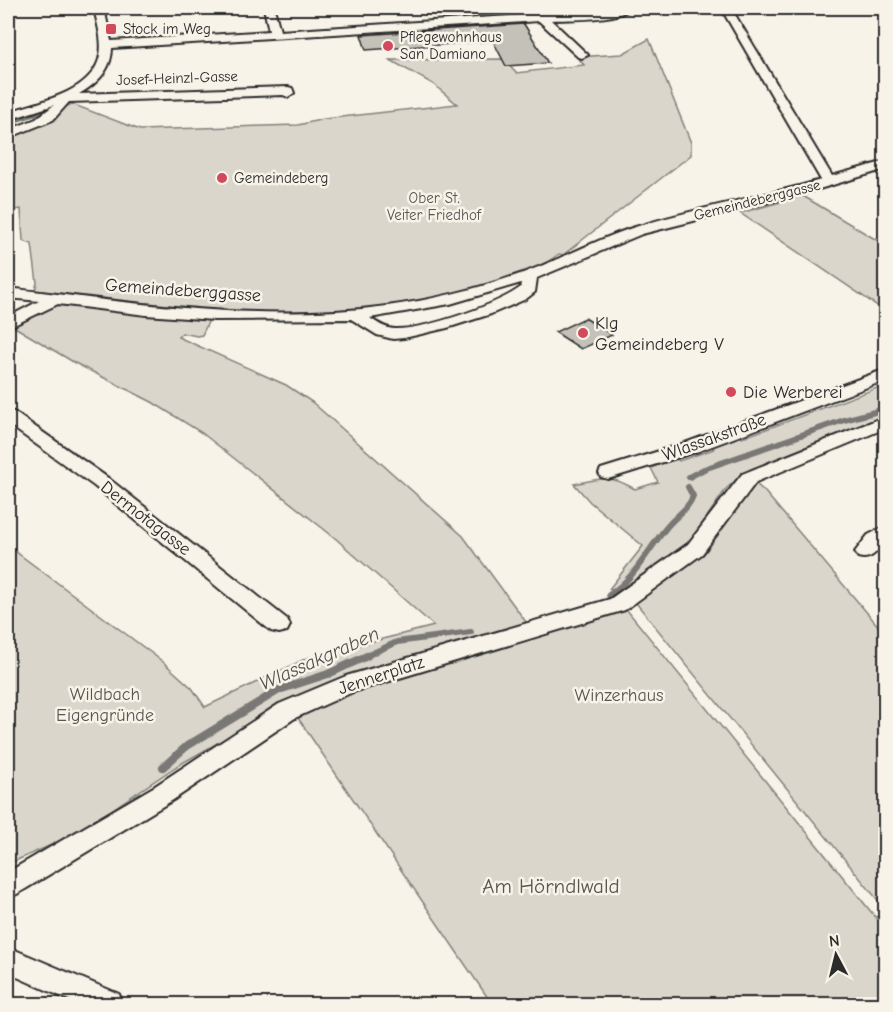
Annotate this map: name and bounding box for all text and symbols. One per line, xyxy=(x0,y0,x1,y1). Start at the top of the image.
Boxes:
place label: Stock im Weg xyxy=(123,20,211,38)
marker: Stock im Weg xyxy=(104,22,118,36)
place label: Pflegewohnhaus San Damiano xyxy=(400,28,502,63)
marker: Pflegewohnhaus San Damiano xyxy=(381,39,395,53)
street label: Josef-Heinzl-Gasse xyxy=(116,67,239,89)
place label: Gemeindeberg xyxy=(234,169,328,187)
marker: Gemeindeberg xyxy=(215,171,229,185)
street label: Gemeindeberggasse xyxy=(692,175,823,224)
park label: Ober St. Veiter Friedhof xyxy=(387,189,482,224)
street label: Gemeindeberggasse xyxy=(104,275,261,306)
place label: Klg Gemeindeberg V xyxy=(595,313,724,355)
marker: Klg Gemeindeberg V xyxy=(576,326,590,340)
place label: Die Werberei xyxy=(743,382,843,403)
marker: Die Werberei xyxy=(724,385,738,399)
street label: Wlassakstraße xyxy=(659,409,769,466)
street label: Dermotagasse xyxy=(97,477,195,560)
water label: Wlassakgraben xyxy=(256,622,383,695)
street label: Jennerplatz xyxy=(336,652,427,699)
park label: Wildbach Eigengründe xyxy=(56,684,154,726)
park label: Winzerhaus xyxy=(575,685,663,706)
park label: Am Hörndlwald xyxy=(482,874,620,898)
north arrow xyxy=(806,925,866,985)
text: N xyxy=(828,932,841,951)

